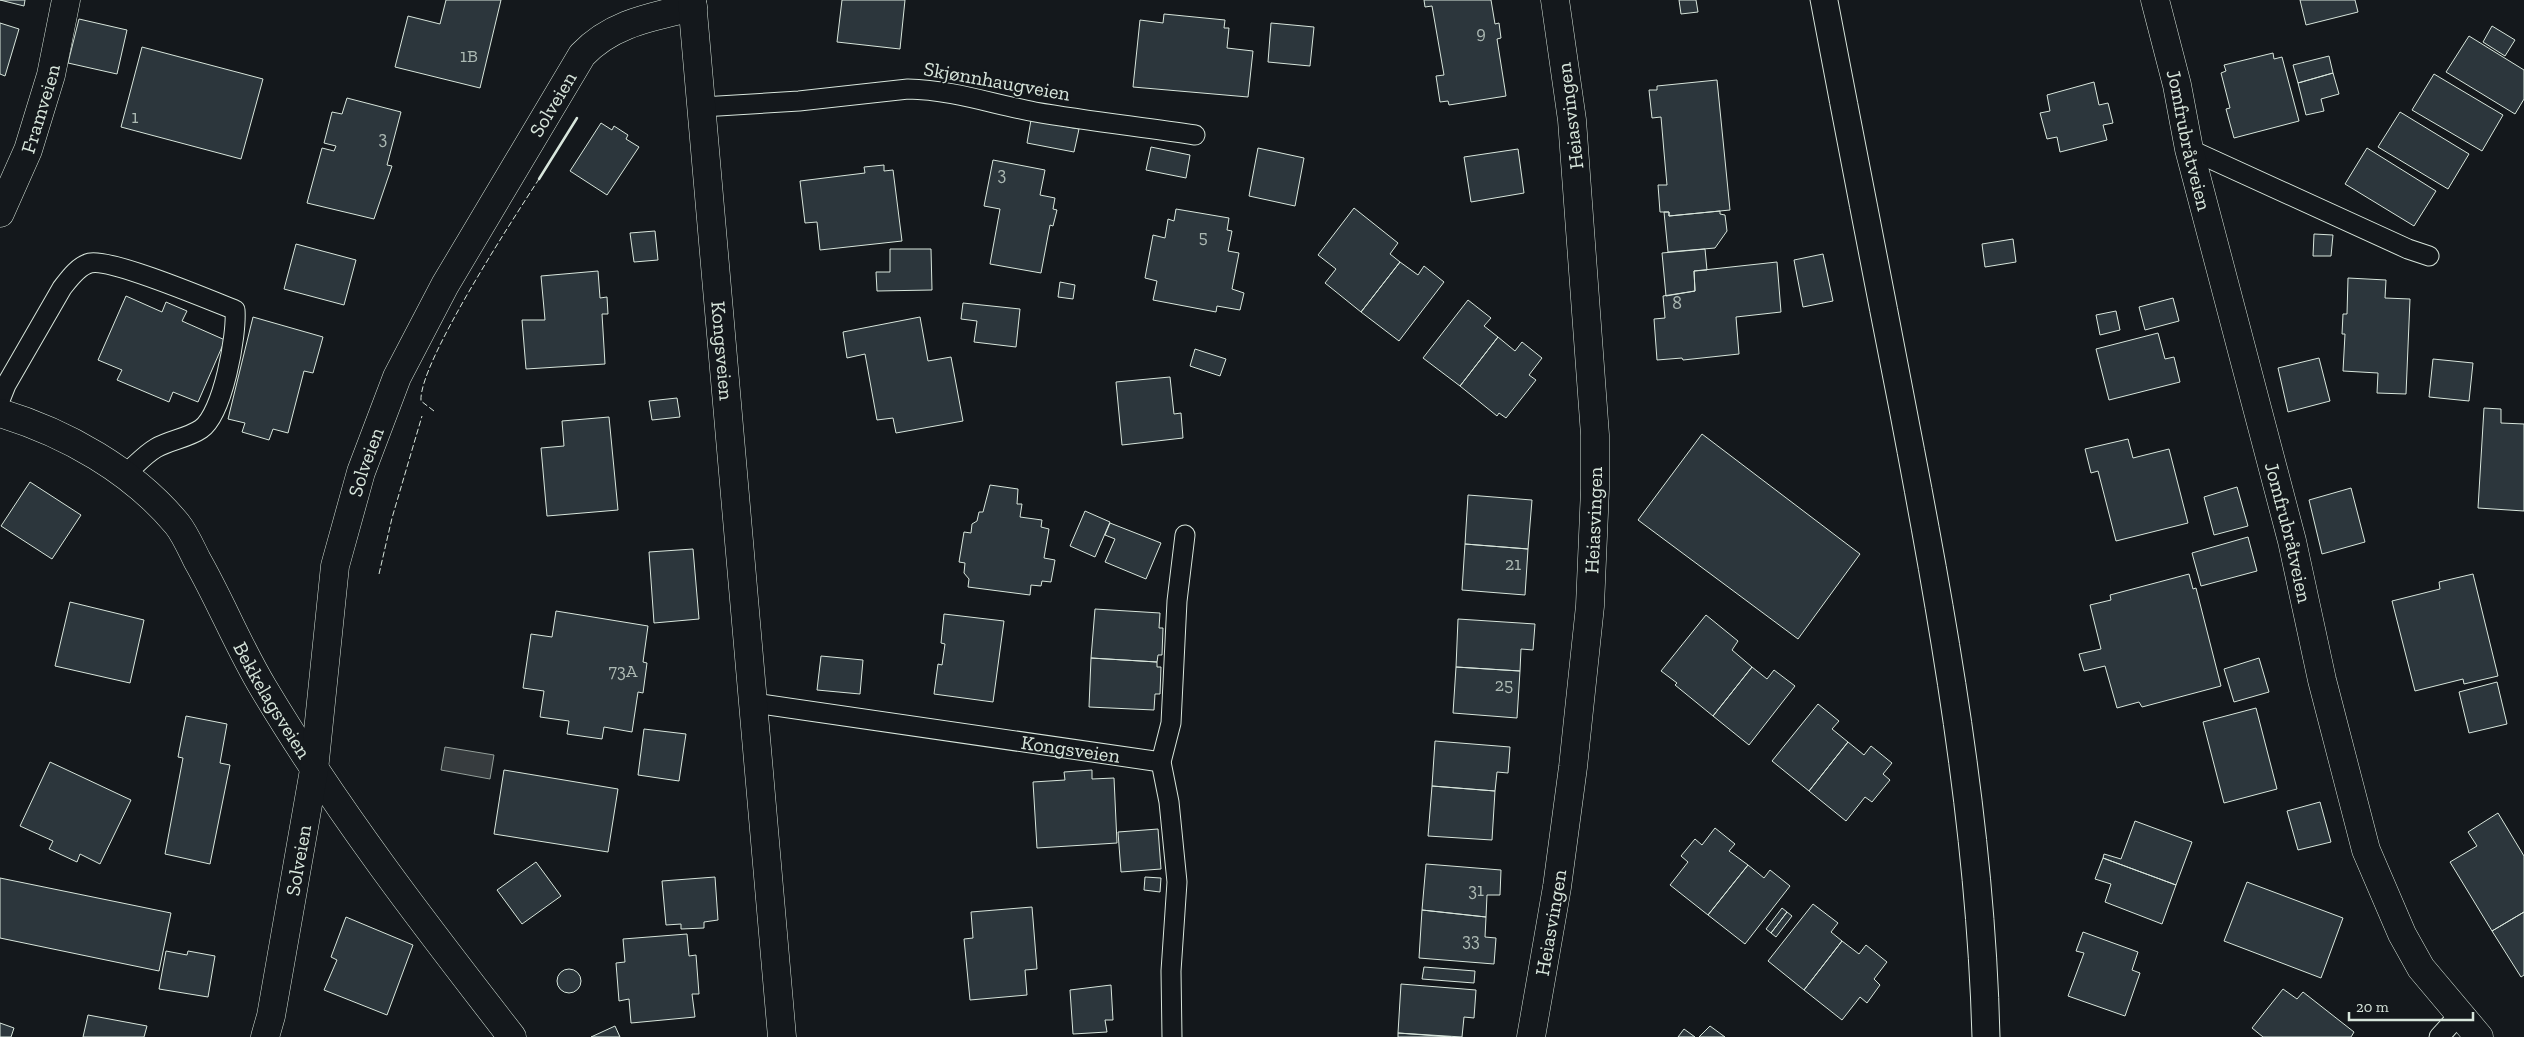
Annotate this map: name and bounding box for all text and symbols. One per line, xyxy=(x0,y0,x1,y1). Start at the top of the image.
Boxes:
house number: 9 xyxy=(1476,22,1486,44)
house number: 1B xyxy=(460,45,478,67)
street label: Skjønnhaugveien xyxy=(922,56,1073,106)
street label: Heiasvingen xyxy=(1551,61,1588,171)
street label: Framveien xyxy=(16,62,65,156)
street label: Solveien xyxy=(524,67,582,141)
street label: Jomfrubråtveien xyxy=(2161,67,2217,214)
house number: 1 xyxy=(132,106,139,128)
house number: 3 xyxy=(379,127,388,149)
house number: 3 xyxy=(998,163,1007,185)
house number: 5 xyxy=(1198,226,1208,248)
house number: 8 xyxy=(1672,292,1682,314)
street label: Kongsveien xyxy=(706,300,739,402)
street label: Solveien xyxy=(343,424,389,499)
street label: Jomfrubråtveien xyxy=(2260,459,2317,605)
street label: Heiasvingen xyxy=(1579,466,1607,574)
house number: 21 xyxy=(1505,553,1521,575)
street label: Bekkelagsveien xyxy=(228,638,317,763)
house number: 73A xyxy=(609,660,638,682)
house number: 25 xyxy=(1495,674,1513,696)
street label: Kongsveien xyxy=(1020,730,1122,768)
street label: Solveien xyxy=(280,822,316,898)
street label: Heiasvingen xyxy=(1530,868,1571,978)
house number: 31 xyxy=(1468,879,1484,901)
house number: 33 xyxy=(1462,929,1480,951)
scale bar xyxy=(2349,990,2473,1022)
text: 20 m xyxy=(2356,998,2389,1016)

